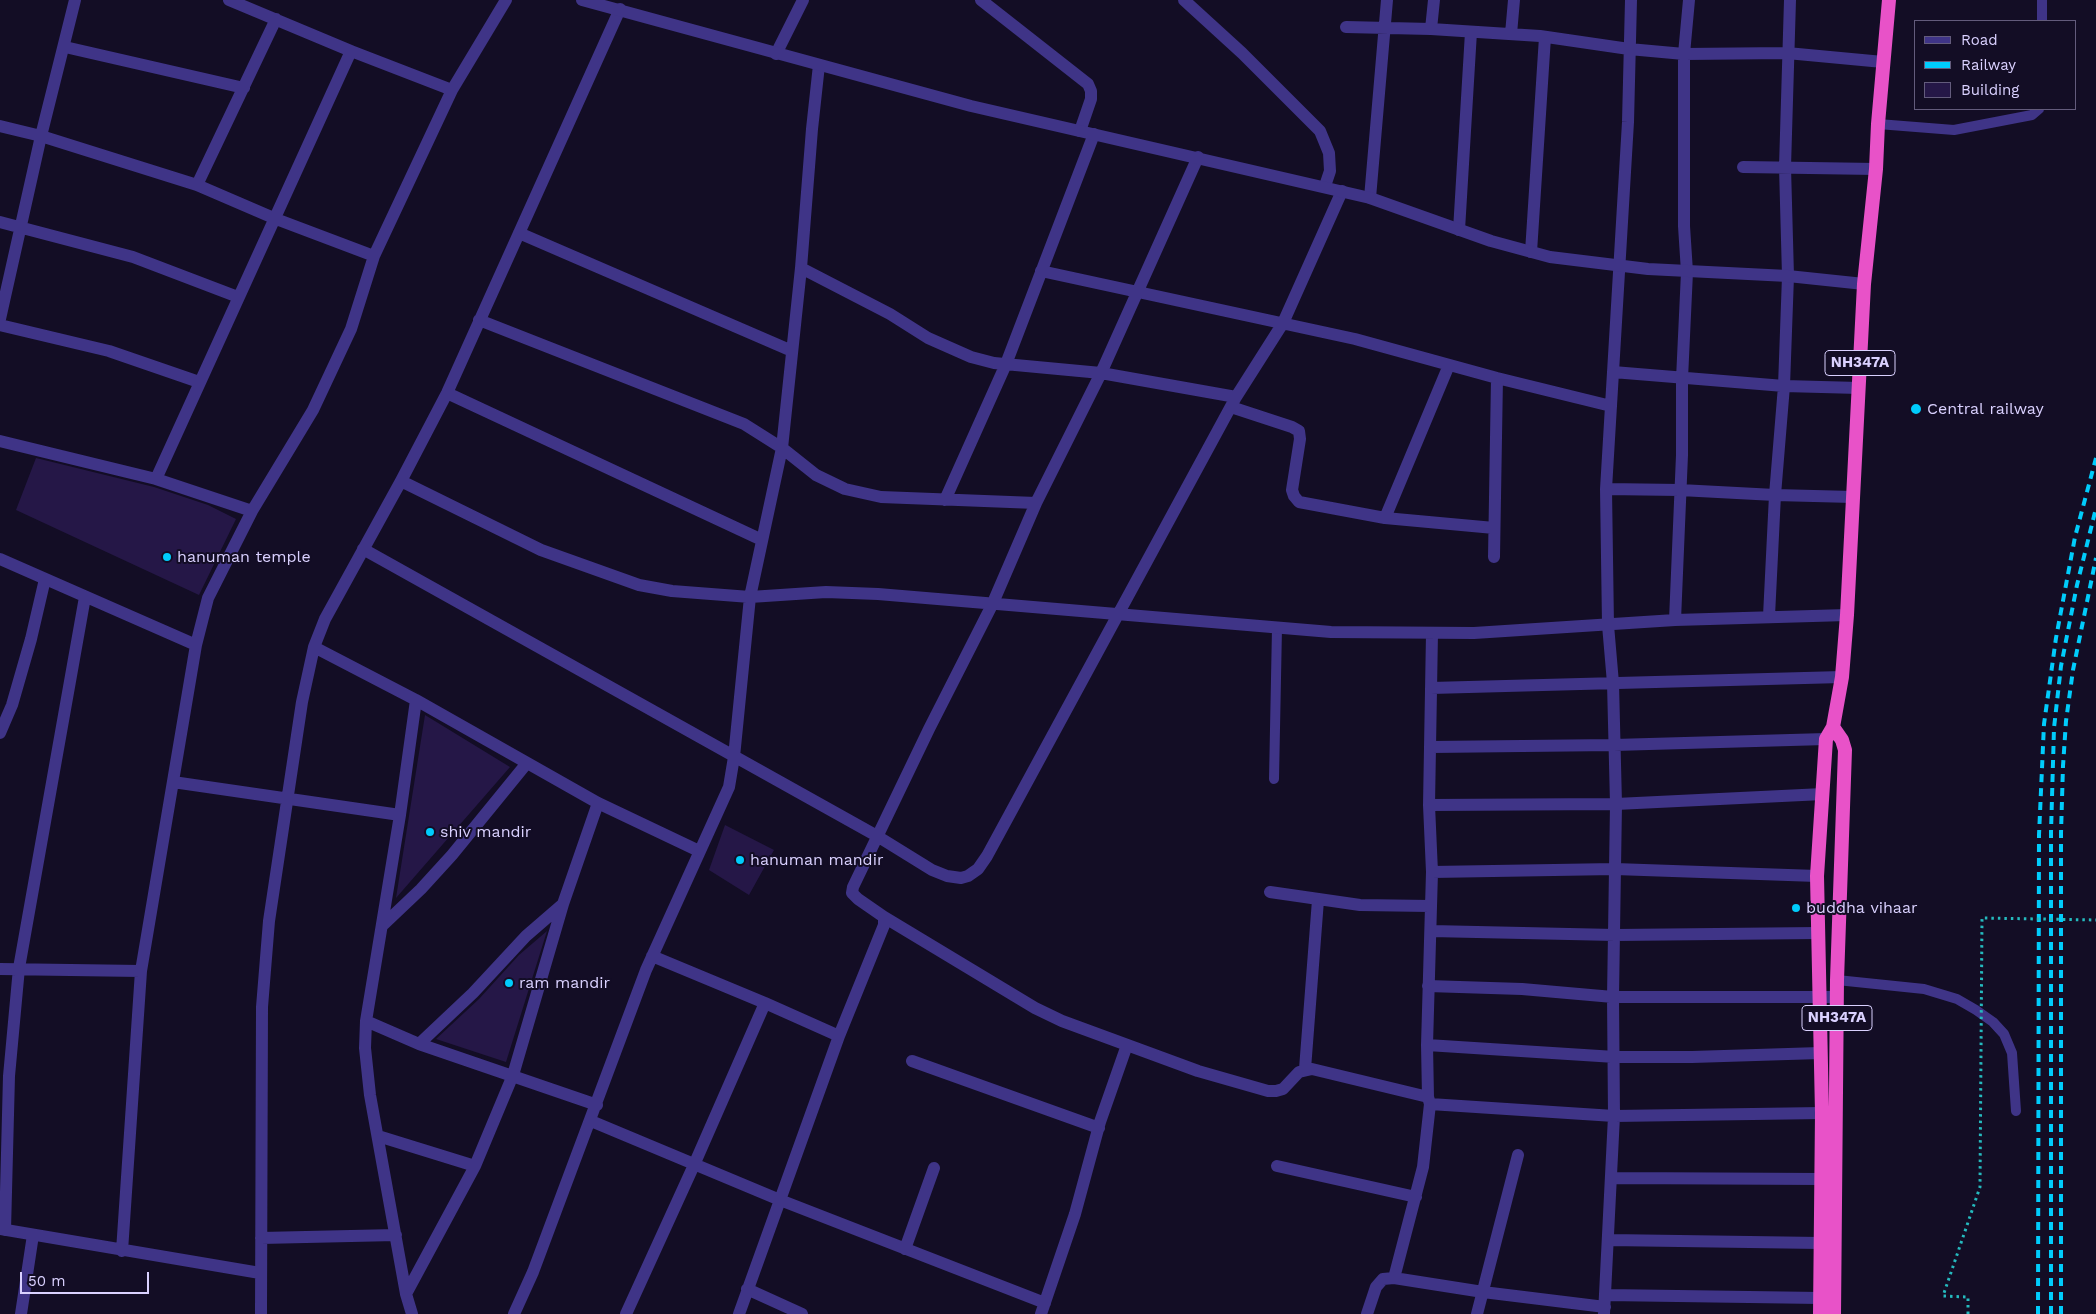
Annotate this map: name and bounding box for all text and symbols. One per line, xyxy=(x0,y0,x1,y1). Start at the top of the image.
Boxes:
legend xyxy=(1914,20,2076,110)
text: Road xyxy=(1961,31,1998,49)
text: Railway xyxy=(1961,56,2016,74)
text: Building xyxy=(1961,81,2019,99)
road number: NH347A xyxy=(1825,350,1895,376)
place label: Central railway xyxy=(1927,399,2044,419)
marker: Central railway xyxy=(1909,402,1923,416)
place label: hanuman temple xyxy=(177,547,311,567)
marker: hanuman temple xyxy=(161,551,173,563)
place label: shiv mandir xyxy=(440,822,531,842)
marker: shiv mandir xyxy=(424,826,436,838)
place label: hanuman mandir xyxy=(750,850,883,870)
marker: hanuman mandir xyxy=(734,854,746,866)
place label: buddha vihaar xyxy=(1806,898,1918,918)
marker: buddha vihaar xyxy=(1790,902,1802,914)
place label: ram mandir xyxy=(519,973,610,993)
marker: ram mandir xyxy=(503,977,515,989)
road number: NH347A xyxy=(1802,1006,1872,1030)
scale bar xyxy=(22,1262,151,1294)
text: 50 m xyxy=(28,1272,65,1290)

